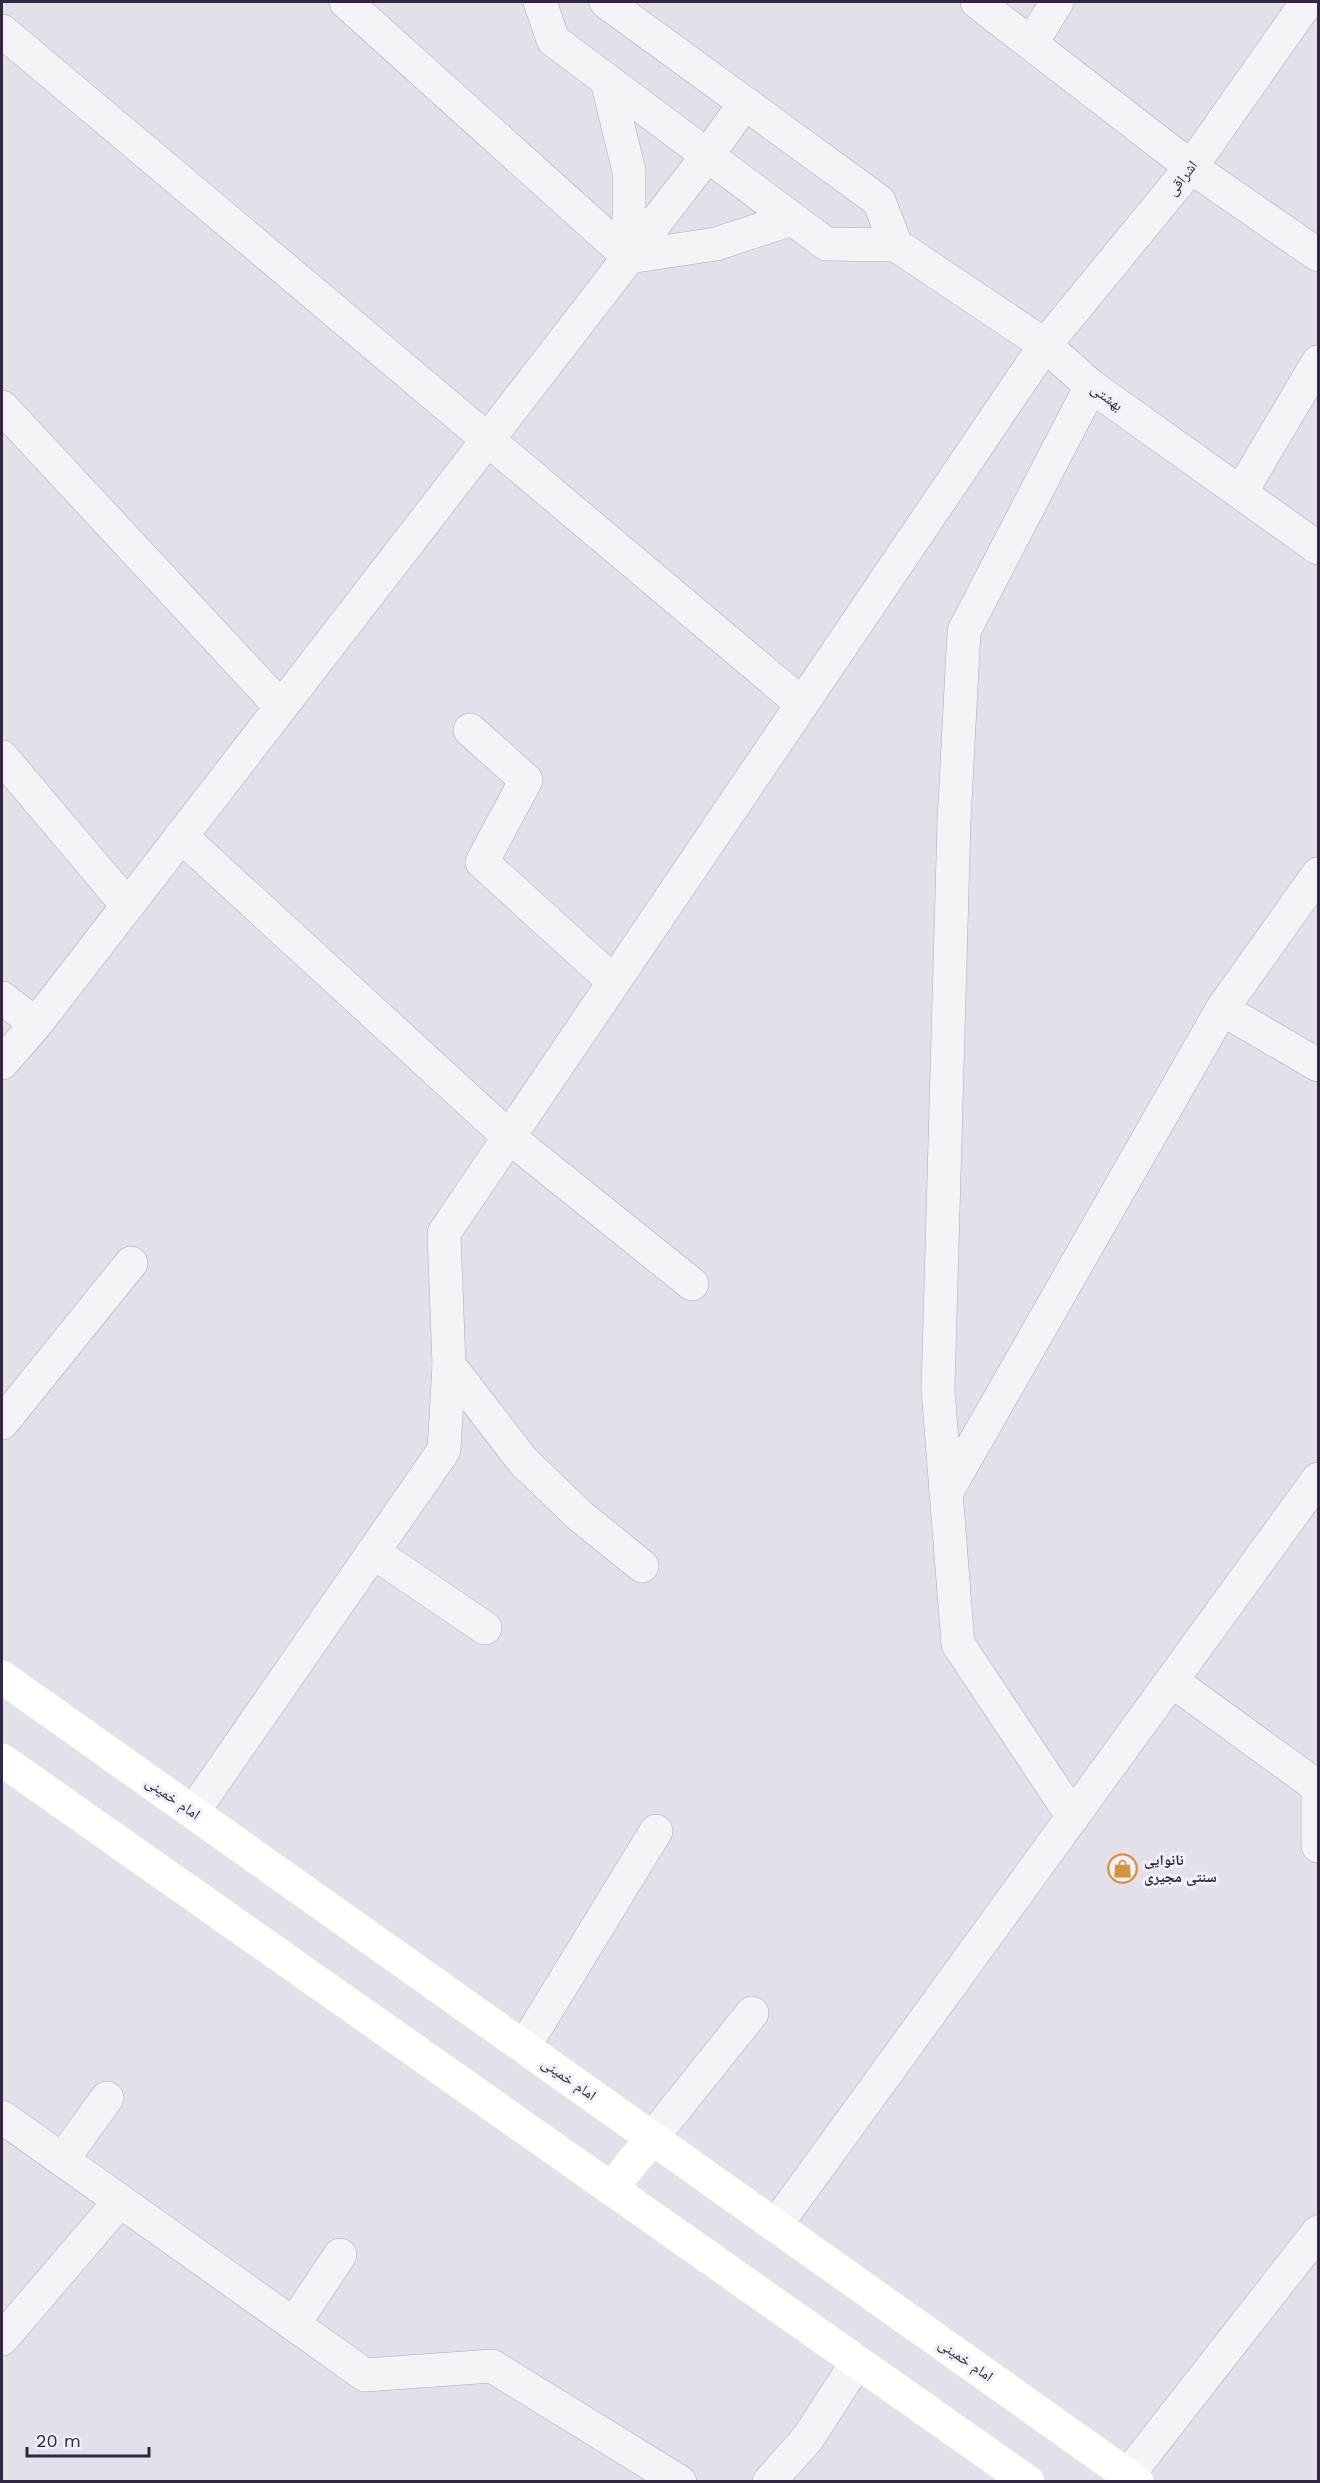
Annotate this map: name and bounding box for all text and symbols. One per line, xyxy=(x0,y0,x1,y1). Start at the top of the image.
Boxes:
street label: اشراقی xyxy=(1163,157,1202,200)
street label: بهشتی xyxy=(1087,379,1127,416)
street label: امام خمینی xyxy=(142,1773,204,1824)
place label: نانوایی سنتی مجیری xyxy=(1144,1851,1217,1886)
shop icon: نانوایی سنتی مجیری xyxy=(1107,1853,1139,1885)
street label: امام خمینی xyxy=(538,2054,600,2105)
street label: امام خمینی xyxy=(935,2335,997,2386)
scale bar xyxy=(27,2420,148,2458)
text: 20 m xyxy=(36,2430,81,2451)

